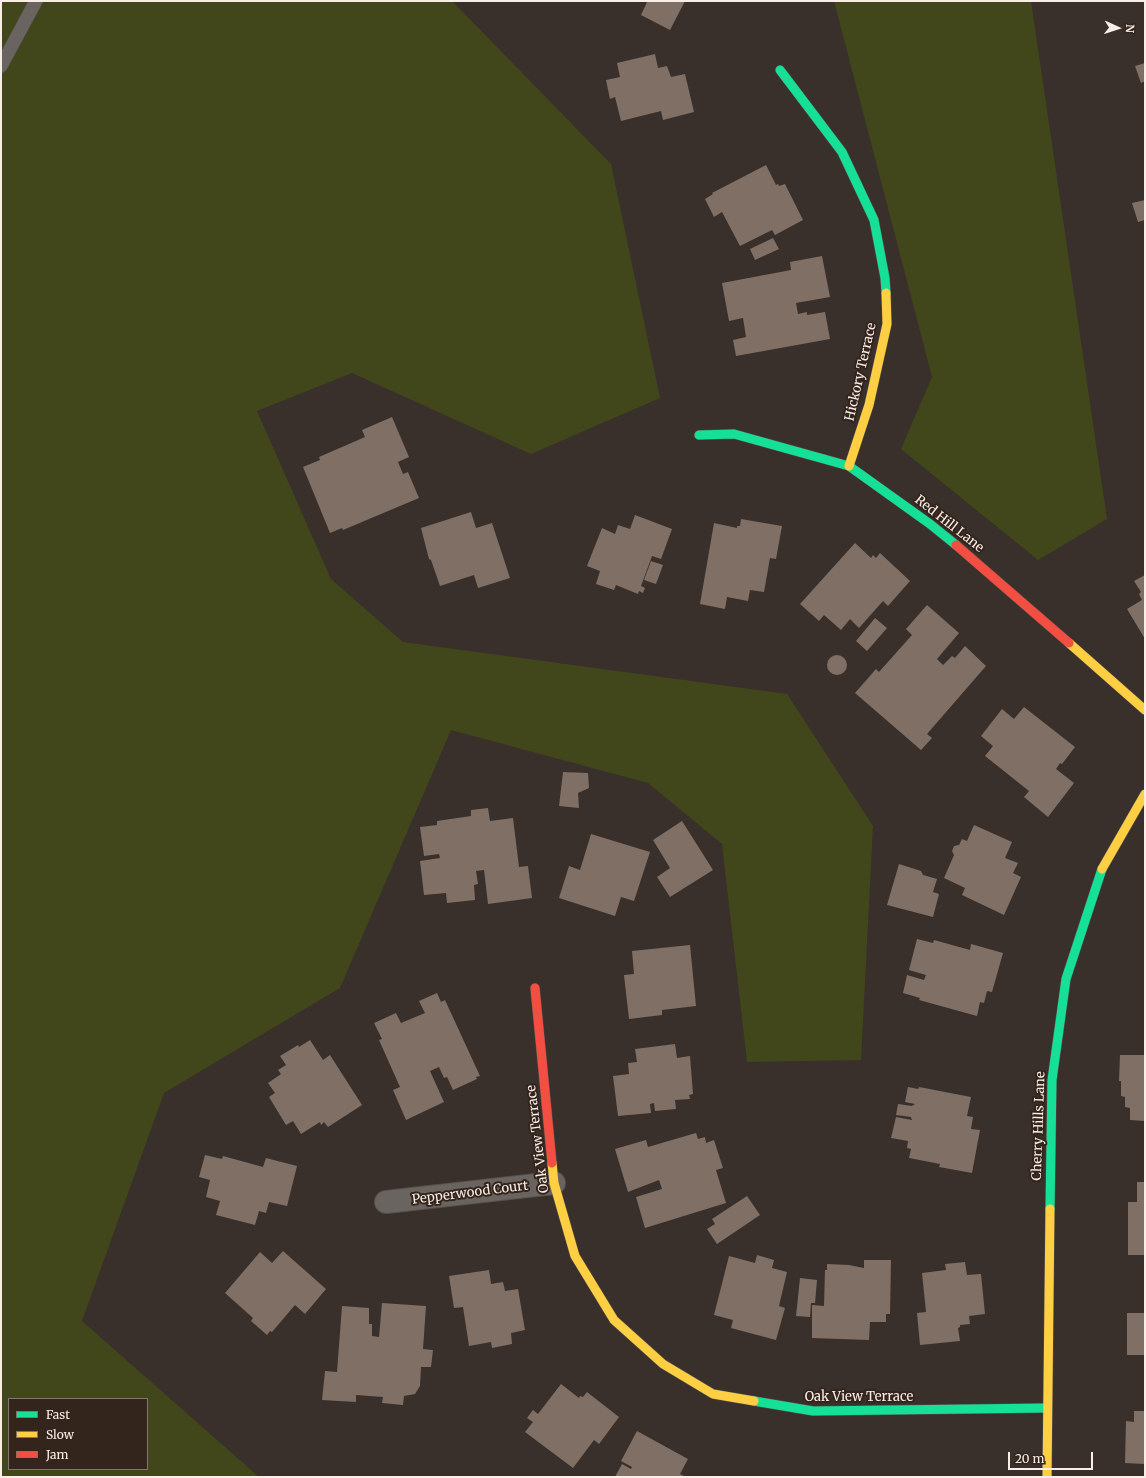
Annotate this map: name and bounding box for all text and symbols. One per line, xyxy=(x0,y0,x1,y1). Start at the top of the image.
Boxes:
north arrow xyxy=(1098,8,1138,48)
text: N xyxy=(1123,24,1137,33)
street label: Hickory Terrace xyxy=(842,321,880,423)
street label: Red Hill Lane xyxy=(911,492,987,556)
street label: Cherry Hills Lane xyxy=(1029,1071,1049,1181)
street label: Oak View Terrace xyxy=(524,1084,552,1194)
street label: Pepperwood Court xyxy=(411,1178,529,1208)
street label: Oak View Terrace xyxy=(805,1389,913,1405)
legend xyxy=(8,1398,148,1470)
text: Fast xyxy=(46,1407,70,1422)
text: Slow xyxy=(46,1427,74,1442)
scale bar xyxy=(1010,1444,1095,1470)
text: Jam xyxy=(46,1447,68,1462)
text: 20 m xyxy=(1015,1451,1044,1466)

